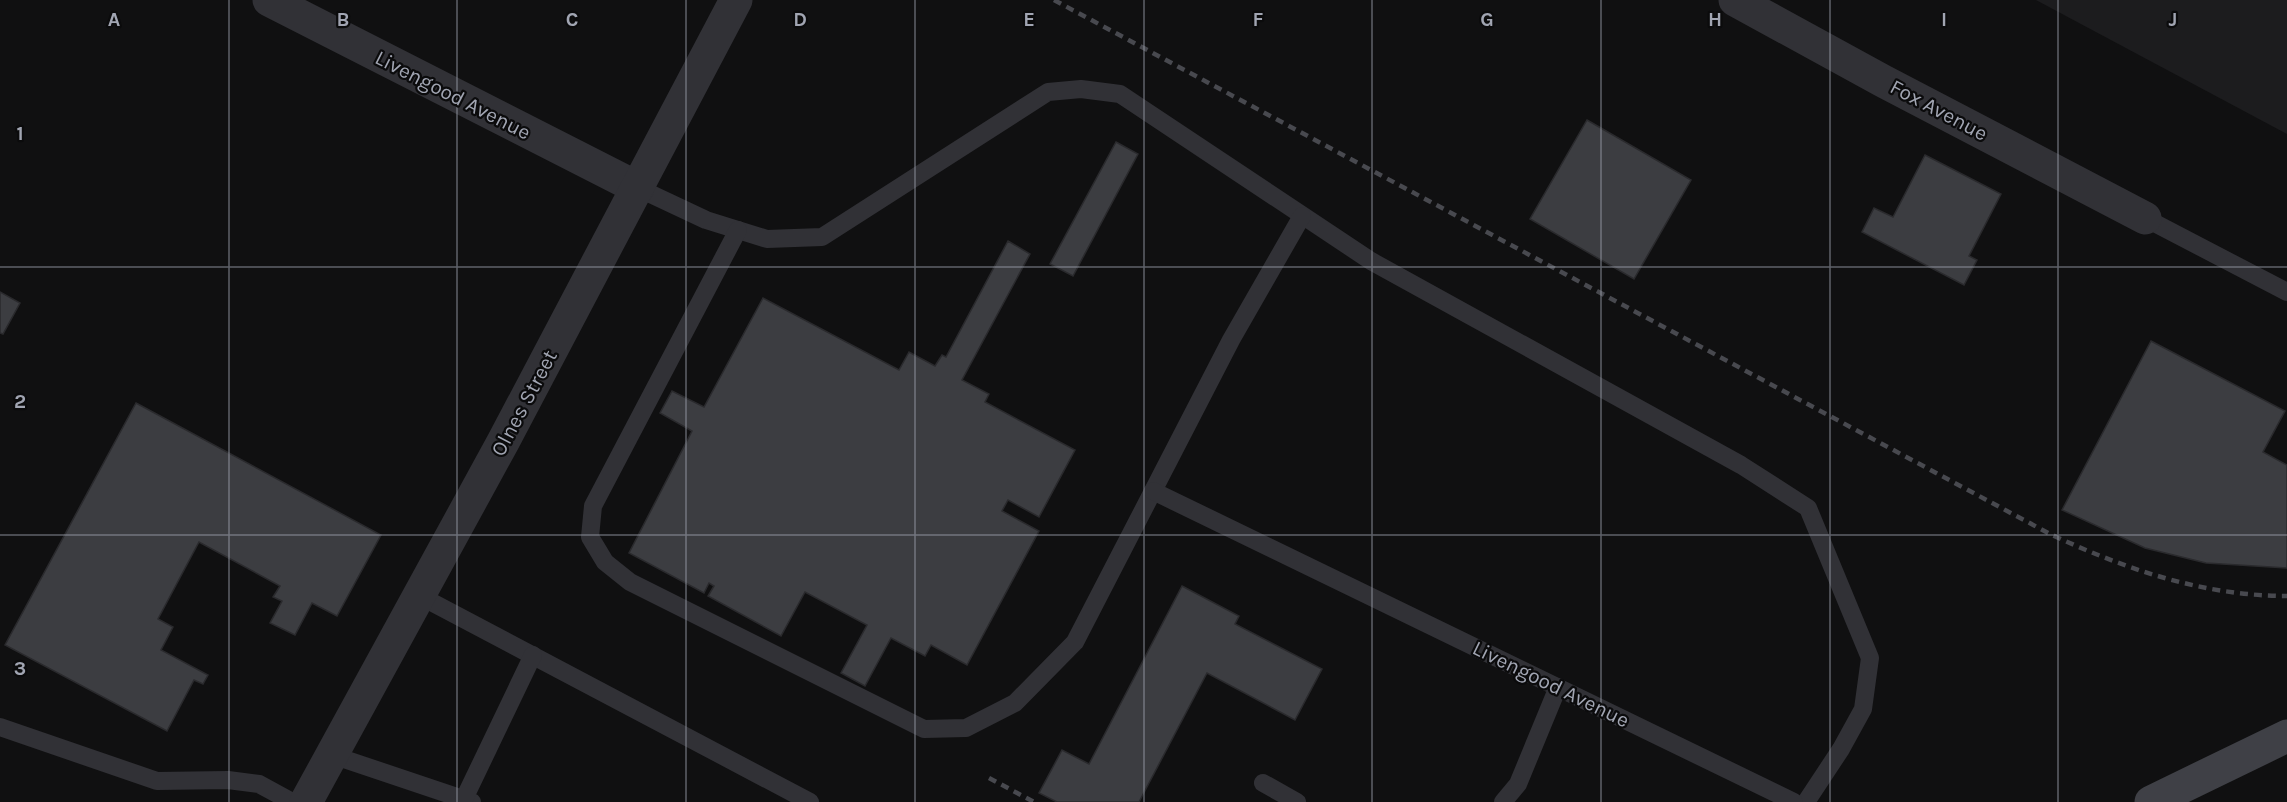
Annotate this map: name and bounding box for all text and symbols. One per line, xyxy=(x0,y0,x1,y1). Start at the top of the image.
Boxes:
text: A xyxy=(108,8,121,31)
text: B xyxy=(337,8,349,31)
text: C xyxy=(566,8,578,31)
text: D xyxy=(793,8,807,31)
text: E xyxy=(1023,8,1035,31)
text: F xyxy=(1253,8,1264,31)
text: G xyxy=(1480,8,1494,31)
text: H xyxy=(1708,8,1722,31)
text: I xyxy=(1941,8,1947,31)
text: J xyxy=(2169,8,2177,31)
street label: Livengood Avenue xyxy=(371,45,535,145)
street label: Fox Avenue xyxy=(1886,74,1992,146)
text: 1 xyxy=(16,122,24,145)
street label: Olnes Street xyxy=(486,346,562,460)
text: 2 xyxy=(14,390,26,413)
street label: Livengood Avenue xyxy=(1469,636,1633,732)
text: 3 xyxy=(14,657,26,680)

